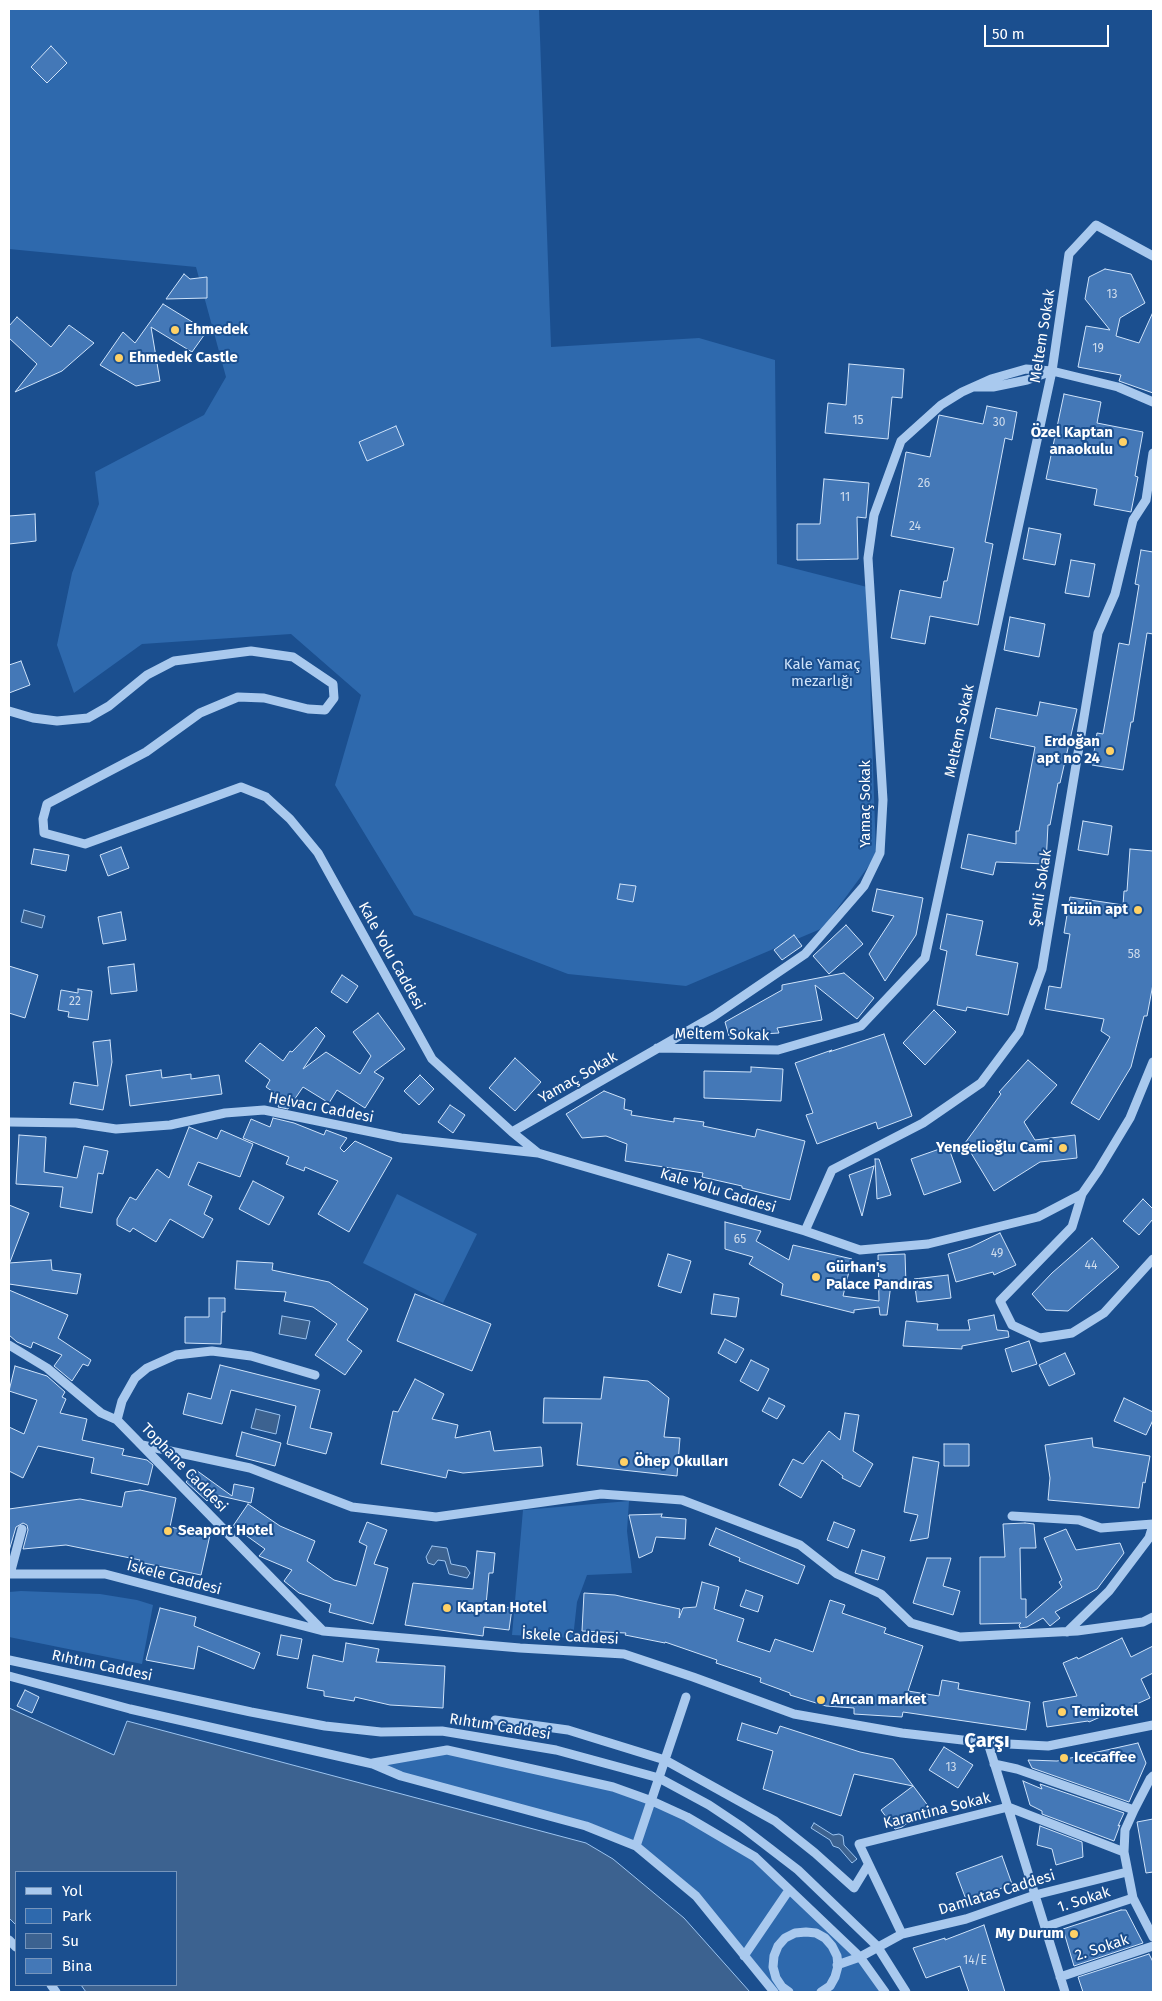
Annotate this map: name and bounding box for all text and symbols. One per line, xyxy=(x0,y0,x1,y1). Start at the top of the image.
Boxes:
scale bar xyxy=(987,15,1112,47)
text: 50 m xyxy=(992,25,1025,43)
street label: Meltem Sokak xyxy=(1027,288,1059,384)
house number: 13 xyxy=(1106,288,1118,302)
place label: Ehmedek xyxy=(185,321,248,339)
marker: Ehmedek xyxy=(169,324,181,336)
house number: 19 xyxy=(1092,342,1104,356)
place label: Ehmedek Castle xyxy=(129,349,238,367)
marker: Ehmedek Castle xyxy=(113,352,125,364)
house number: 15 xyxy=(852,414,864,428)
house number: 30 xyxy=(993,416,1005,430)
place label: Özel Kaptan anaokulu xyxy=(1031,424,1113,459)
marker: Özel Kaptan anaokulu xyxy=(1117,436,1129,448)
house number: 26 xyxy=(918,477,930,491)
house number: 11 xyxy=(840,491,850,505)
house number: 24 xyxy=(909,520,921,534)
park label: Kale Yamaç mezarlığı xyxy=(784,656,860,691)
street label: Meltem Sokak xyxy=(941,683,979,779)
place label: Erdoğan apt no 24 xyxy=(1037,733,1100,768)
marker: Erdoğan apt no 24 xyxy=(1104,745,1116,757)
street label: Yamaç Sokak xyxy=(857,760,875,848)
street label: Şenli Sokak xyxy=(1026,848,1056,928)
street label: Kale Yolu Caddesi xyxy=(354,899,428,1013)
place label: Tüzün apt xyxy=(1061,901,1128,919)
marker: Tüzün apt xyxy=(1132,904,1144,916)
house number: 58 xyxy=(1128,948,1140,962)
house number: 22 xyxy=(69,995,81,1009)
street label: Meltem Sokak xyxy=(675,1025,769,1045)
street label: Yamaç Sokak xyxy=(536,1048,620,1108)
street label: Helvacı Caddesi xyxy=(267,1089,375,1127)
place label: Yengelioğlu Cami xyxy=(936,1139,1053,1157)
marker: Yengelioğlu Cami xyxy=(1057,1142,1069,1154)
street label: Kale Yolu Caddesi xyxy=(658,1165,778,1217)
house number: 65 xyxy=(734,1233,746,1247)
house number: 49 xyxy=(991,1247,1003,1261)
place label: Gürhan's Palace Pandıras xyxy=(826,1259,933,1294)
house number: 44 xyxy=(1085,1259,1097,1273)
marker: Gürhan's Palace Pandıras xyxy=(810,1271,822,1283)
street label: Tophane Caddesi xyxy=(137,1420,231,1516)
place label: Öhep Okulları xyxy=(634,1453,728,1471)
marker: Öhep Okulları xyxy=(618,1456,630,1468)
place label: Seaport Hotel xyxy=(178,1522,273,1540)
marker: Seaport Hotel xyxy=(162,1525,174,1537)
street label: İskele Caddesi xyxy=(125,1557,223,1599)
place label: Kaptan Hotel xyxy=(457,1599,547,1617)
marker: Kaptan Hotel xyxy=(441,1602,453,1614)
street label: İskele Caddesi xyxy=(521,1625,619,1649)
street label: Rıhtım Caddesi xyxy=(50,1647,154,1685)
place label: Arıcan market xyxy=(831,1691,927,1709)
marker: Arıcan market xyxy=(815,1694,827,1706)
place label: Temizotel xyxy=(1072,1703,1138,1721)
marker: Temizotel xyxy=(1056,1706,1068,1718)
street label: Rıhtım Caddesi xyxy=(448,1710,552,1744)
district label: Çarşı xyxy=(964,1729,1010,1753)
place label: Icecaffee xyxy=(1074,1749,1136,1767)
marker: Icecaffee xyxy=(1058,1752,1070,1764)
house number: 13 xyxy=(945,1761,957,1775)
street label: Karantina Sokak xyxy=(882,1789,992,1833)
street label: Damlatas Caddesi xyxy=(936,1867,1058,1919)
legend xyxy=(15,1871,178,1986)
text: Yol xyxy=(62,1882,83,1900)
street label: 1. Sokak xyxy=(1055,1883,1113,1917)
text: Park xyxy=(62,1907,92,1925)
place label: My Durum xyxy=(995,1925,1064,1943)
marker: My Durum xyxy=(1068,1928,1080,1940)
street label: 2. Sokak xyxy=(1073,1931,1131,1965)
text: Su xyxy=(62,1932,79,1950)
house number: 14/E xyxy=(963,1954,987,1968)
text: Bina xyxy=(62,1957,92,1975)

